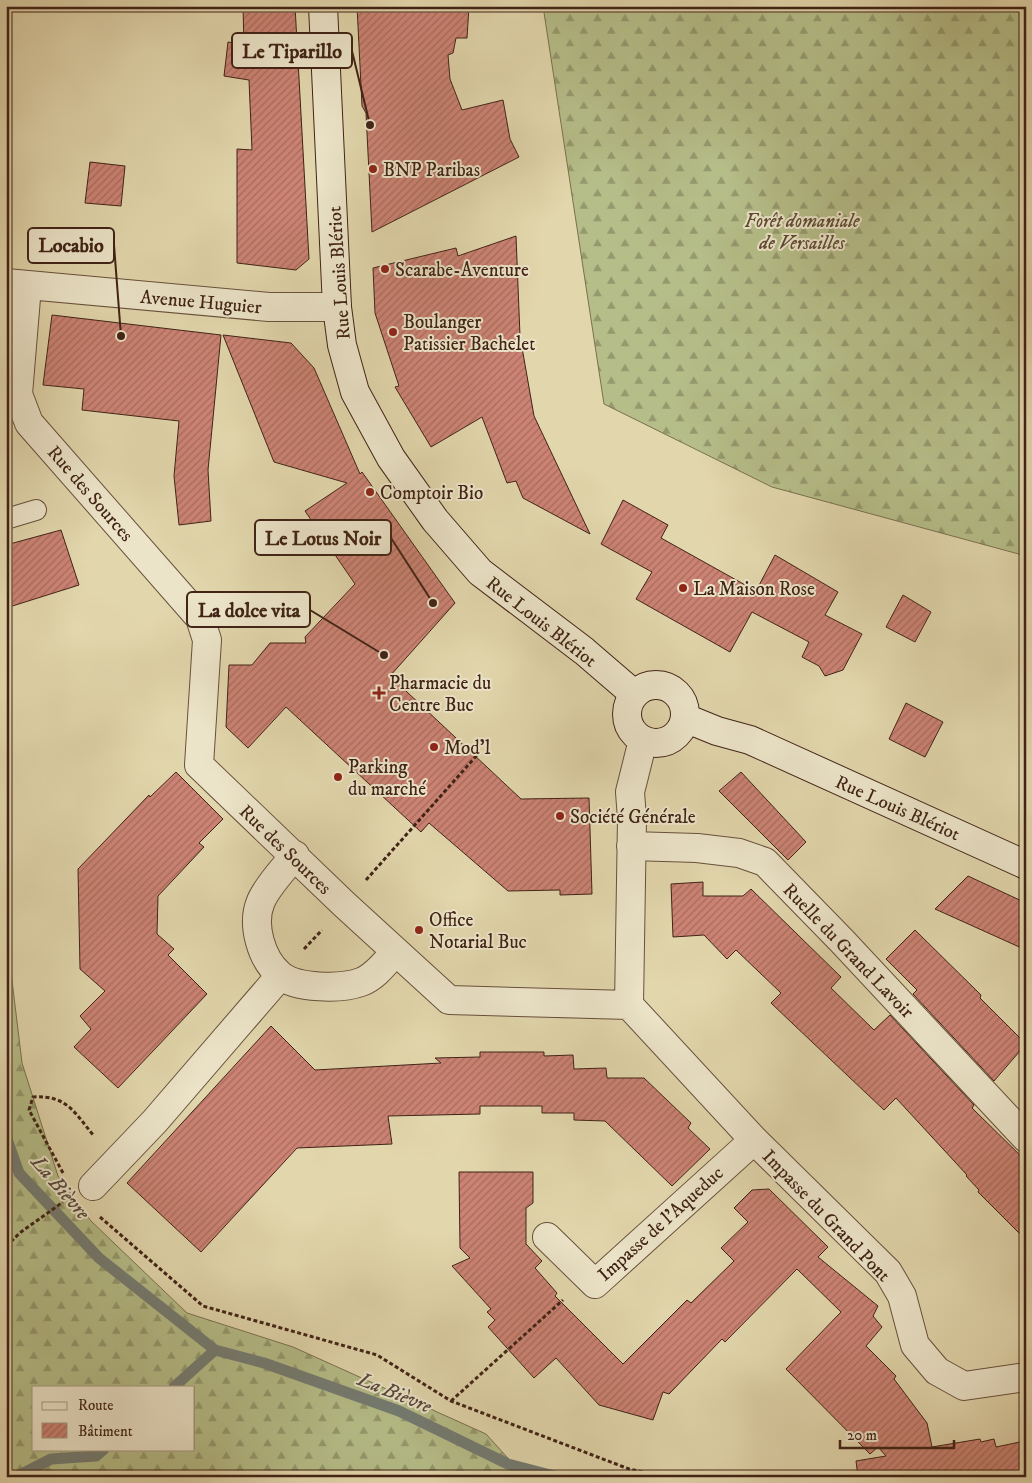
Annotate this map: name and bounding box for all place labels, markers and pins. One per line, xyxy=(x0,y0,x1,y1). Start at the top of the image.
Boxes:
callout: Le Tiparillo xyxy=(232,33,352,68)
place label: BNP Paribas xyxy=(383,159,480,182)
marker: BNP Paribas xyxy=(367,163,379,175)
callout: Locabio xyxy=(28,228,114,263)
place label: Scarabe-Aventure xyxy=(395,259,529,282)
marker: Scarabe-Aventure xyxy=(379,263,391,275)
place label: Boulanger Patissier Bachelet xyxy=(403,311,535,356)
marker: Boulanger Patissier Bachelet xyxy=(387,326,399,338)
place label: Comptoir Bio xyxy=(380,482,483,505)
marker: Comptoir Bio xyxy=(364,486,376,498)
callout: Le Lotus Noir xyxy=(255,520,391,555)
place label: La Maison Rose xyxy=(693,578,815,601)
marker: La Maison Rose xyxy=(677,582,689,594)
callout: La dolce vita xyxy=(187,592,310,627)
place label: Pharmacie du Centre Buc xyxy=(389,672,491,717)
marker: Pharmacie du Centre Buc xyxy=(373,687,385,699)
place label: Mod'l xyxy=(444,737,491,760)
marker: Mod'l xyxy=(428,741,440,753)
place label: Parking du marché xyxy=(348,756,426,801)
marker: Parking du marché xyxy=(332,771,344,783)
place label: Société Générale xyxy=(570,806,696,829)
marker: Société Générale xyxy=(554,810,566,822)
place label: Office Notarial Buc xyxy=(429,909,527,954)
marker: Office Notarial Buc xyxy=(413,924,425,936)

